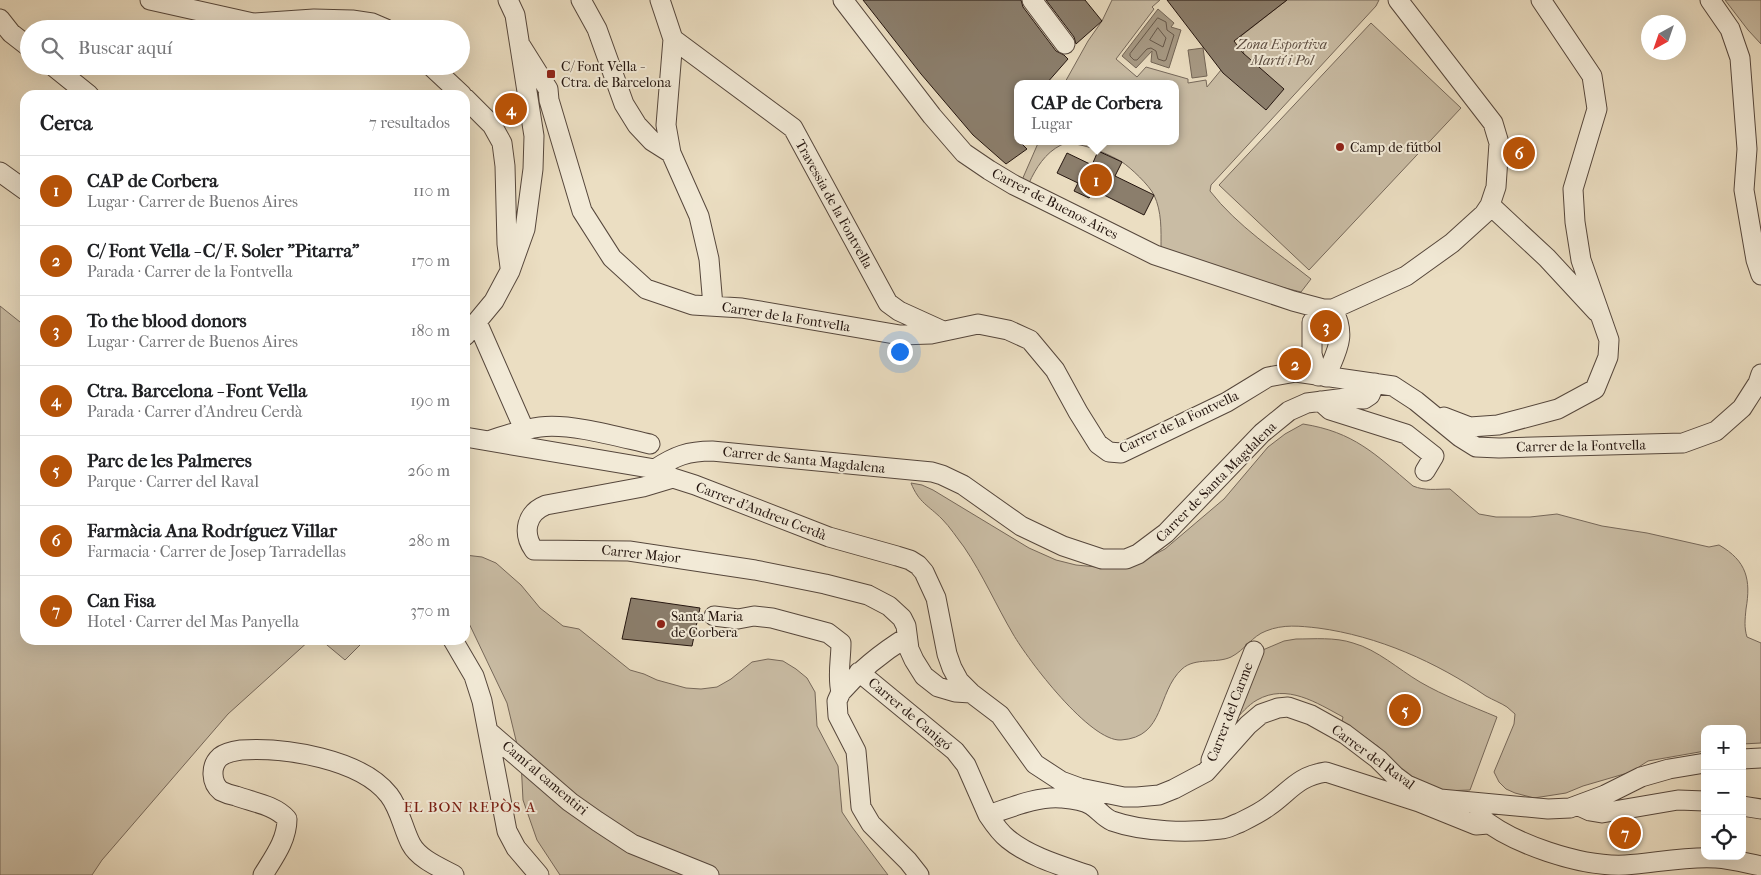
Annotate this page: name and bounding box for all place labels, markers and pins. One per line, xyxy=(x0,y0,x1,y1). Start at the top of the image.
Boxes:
place label: C/ Font Vella - Ctra. de Barcelona xyxy=(561,58,672,91)
marker: C/ Font Vella - Ctra. de Barcelona xyxy=(545,68,557,80)
pin: 4 xyxy=(495,90,527,128)
pin: 6 xyxy=(1503,134,1535,172)
place label: Camp de fútbol xyxy=(1350,139,1442,156)
marker: Camp de fútbol xyxy=(1334,141,1346,153)
pin: 1 xyxy=(1080,161,1112,199)
pin: 3 xyxy=(1310,307,1342,345)
pin: 2 xyxy=(1279,345,1311,383)
place label: Santa Maria de Corbera xyxy=(671,608,744,641)
marker: Santa Maria de Corbera xyxy=(655,618,667,630)
pin: 5 xyxy=(1389,691,1421,729)
pin: 7 xyxy=(1609,814,1641,852)

